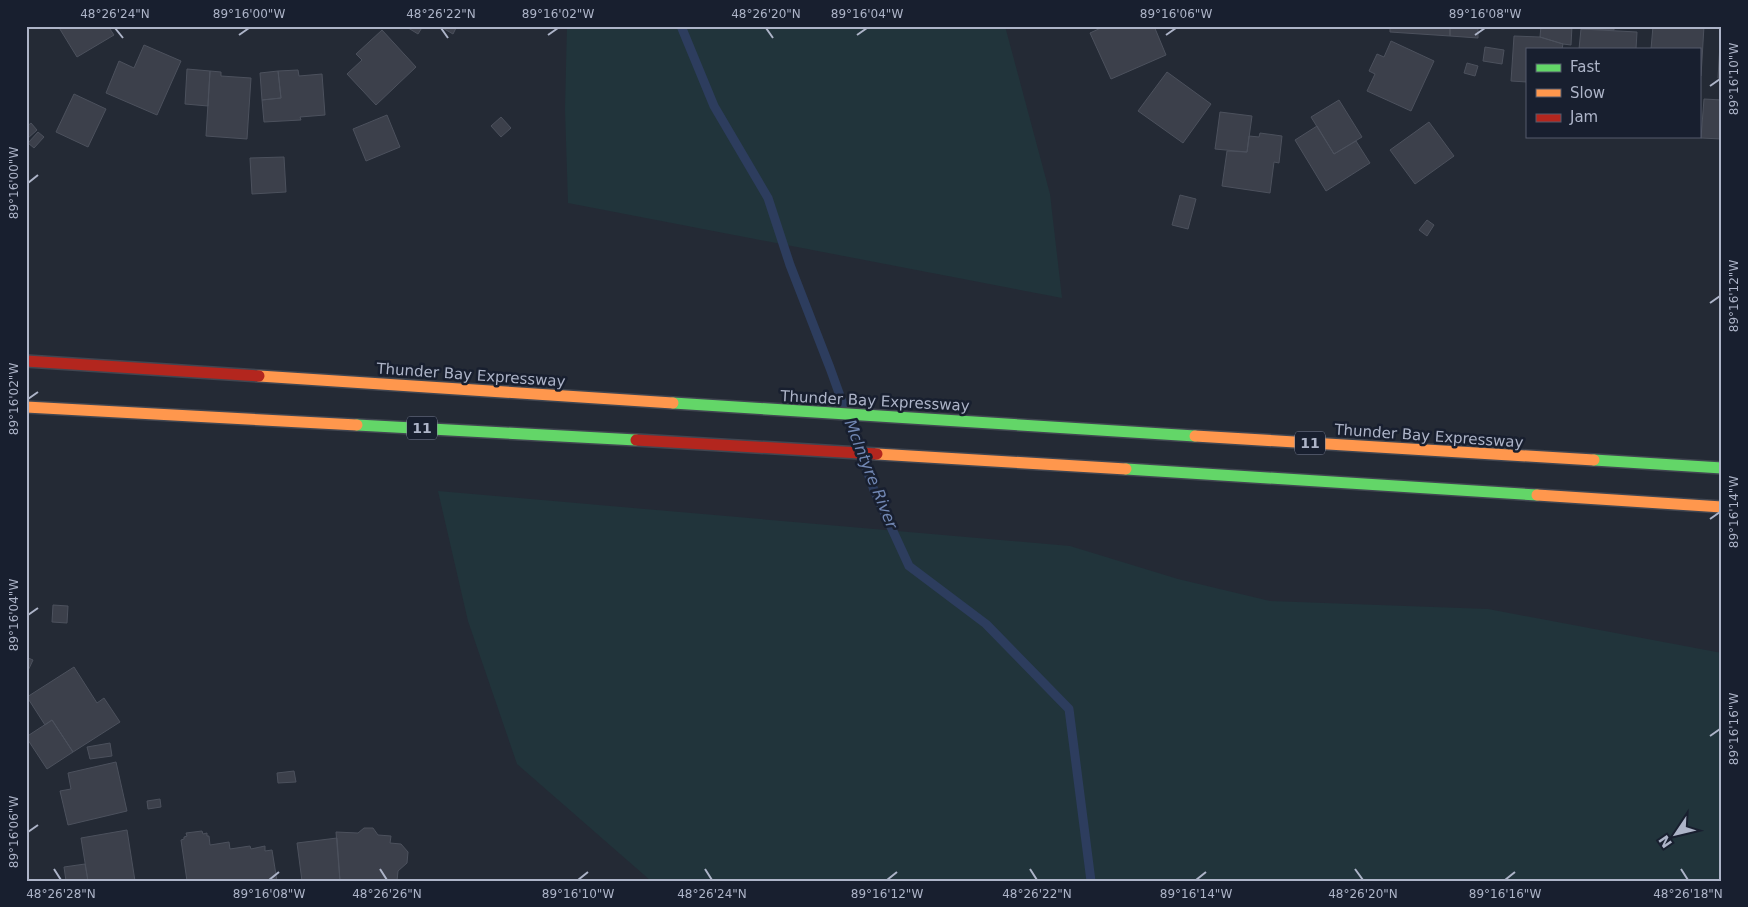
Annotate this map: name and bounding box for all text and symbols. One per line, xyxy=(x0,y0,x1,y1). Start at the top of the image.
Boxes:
text: 48°26'24"N xyxy=(80,7,150,21)
text: 89°16'00"W xyxy=(213,7,285,21)
text: 48°26'22"N xyxy=(406,7,476,21)
text: 89°16'02"W xyxy=(522,7,594,21)
text: 48°26'20"N xyxy=(731,7,801,21)
text: 89°16'04"W xyxy=(831,7,903,21)
text: 89°16'06"W xyxy=(1140,7,1212,21)
text: 89°16'08"W xyxy=(1449,7,1521,21)
text: 89°16'10"W xyxy=(1727,43,1741,115)
legend xyxy=(1526,48,1700,138)
text: Fast xyxy=(1570,58,1600,76)
text: Slow xyxy=(1570,84,1605,102)
text: Jam xyxy=(1569,108,1598,126)
text: 89°16'00"W xyxy=(7,147,21,219)
text: 89°16'12"W xyxy=(1727,260,1741,332)
street label: Thunder Bay Expressway xyxy=(375,359,566,391)
text: 89°16'02"W xyxy=(7,363,21,435)
street label: Thunder Bay Expressway xyxy=(779,387,970,415)
road number: 11 xyxy=(407,416,437,439)
water label: McIntyre River xyxy=(840,417,902,533)
street label: Thunder Bay Expressway xyxy=(1333,420,1524,452)
road number: 11 xyxy=(1295,432,1325,454)
text: 89°16'14"W xyxy=(1727,476,1741,548)
text: 89°16'04"W xyxy=(7,579,21,651)
text: 89°16'16"W xyxy=(1727,693,1741,765)
text: 89°16'06"W xyxy=(7,796,21,868)
north arrow xyxy=(1650,810,1700,860)
text: N xyxy=(1655,832,1675,851)
text: 48°26'28"N xyxy=(26,887,96,901)
text: 89°16'08"W xyxy=(233,887,305,901)
text: 48°26'26"N xyxy=(352,887,422,901)
text: 89°16'10"W xyxy=(542,887,614,901)
text: 48°26'24"N xyxy=(677,887,747,901)
text: 89°16'12"W xyxy=(851,887,923,901)
text: 48°26'22"N xyxy=(1002,887,1072,901)
text: 89°16'14"W xyxy=(1160,887,1232,901)
text: 48°26'20"N xyxy=(1328,887,1398,901)
text: 89°16'16"W xyxy=(1469,887,1541,901)
text: 48°26'18"N xyxy=(1653,887,1723,901)

